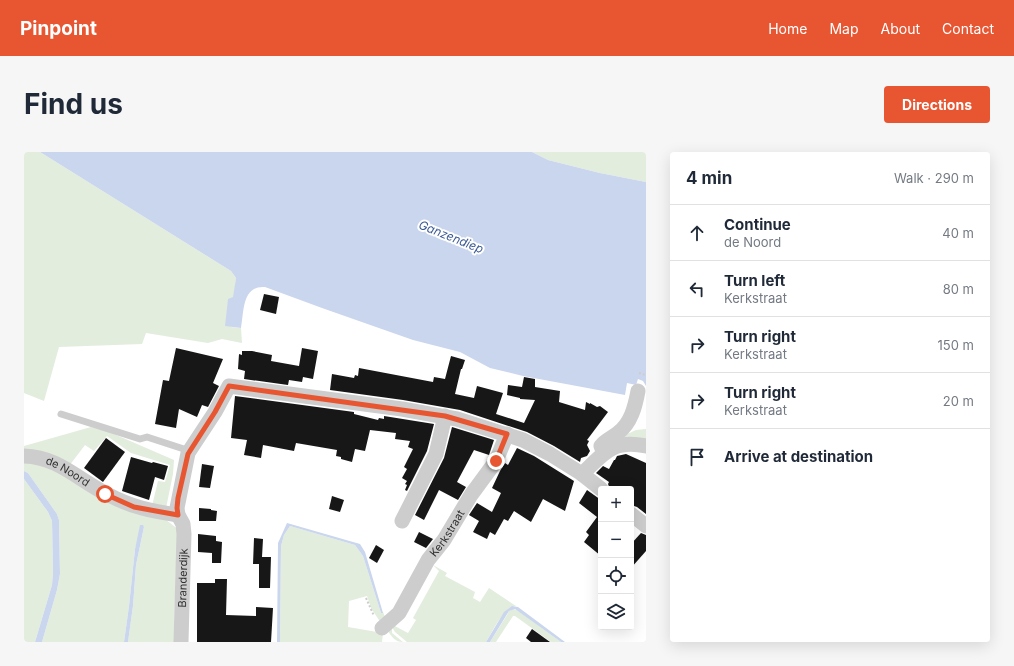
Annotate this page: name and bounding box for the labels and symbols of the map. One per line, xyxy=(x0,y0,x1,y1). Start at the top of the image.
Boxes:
water label: Ganzendiep xyxy=(417,217,486,256)
route end xyxy=(487,452,505,470)
street label: de Noord xyxy=(44,453,92,489)
route start xyxy=(96,485,114,503)
street label: Kerkstraat xyxy=(426,507,468,559)
street label: Branderdijk xyxy=(175,548,191,608)

